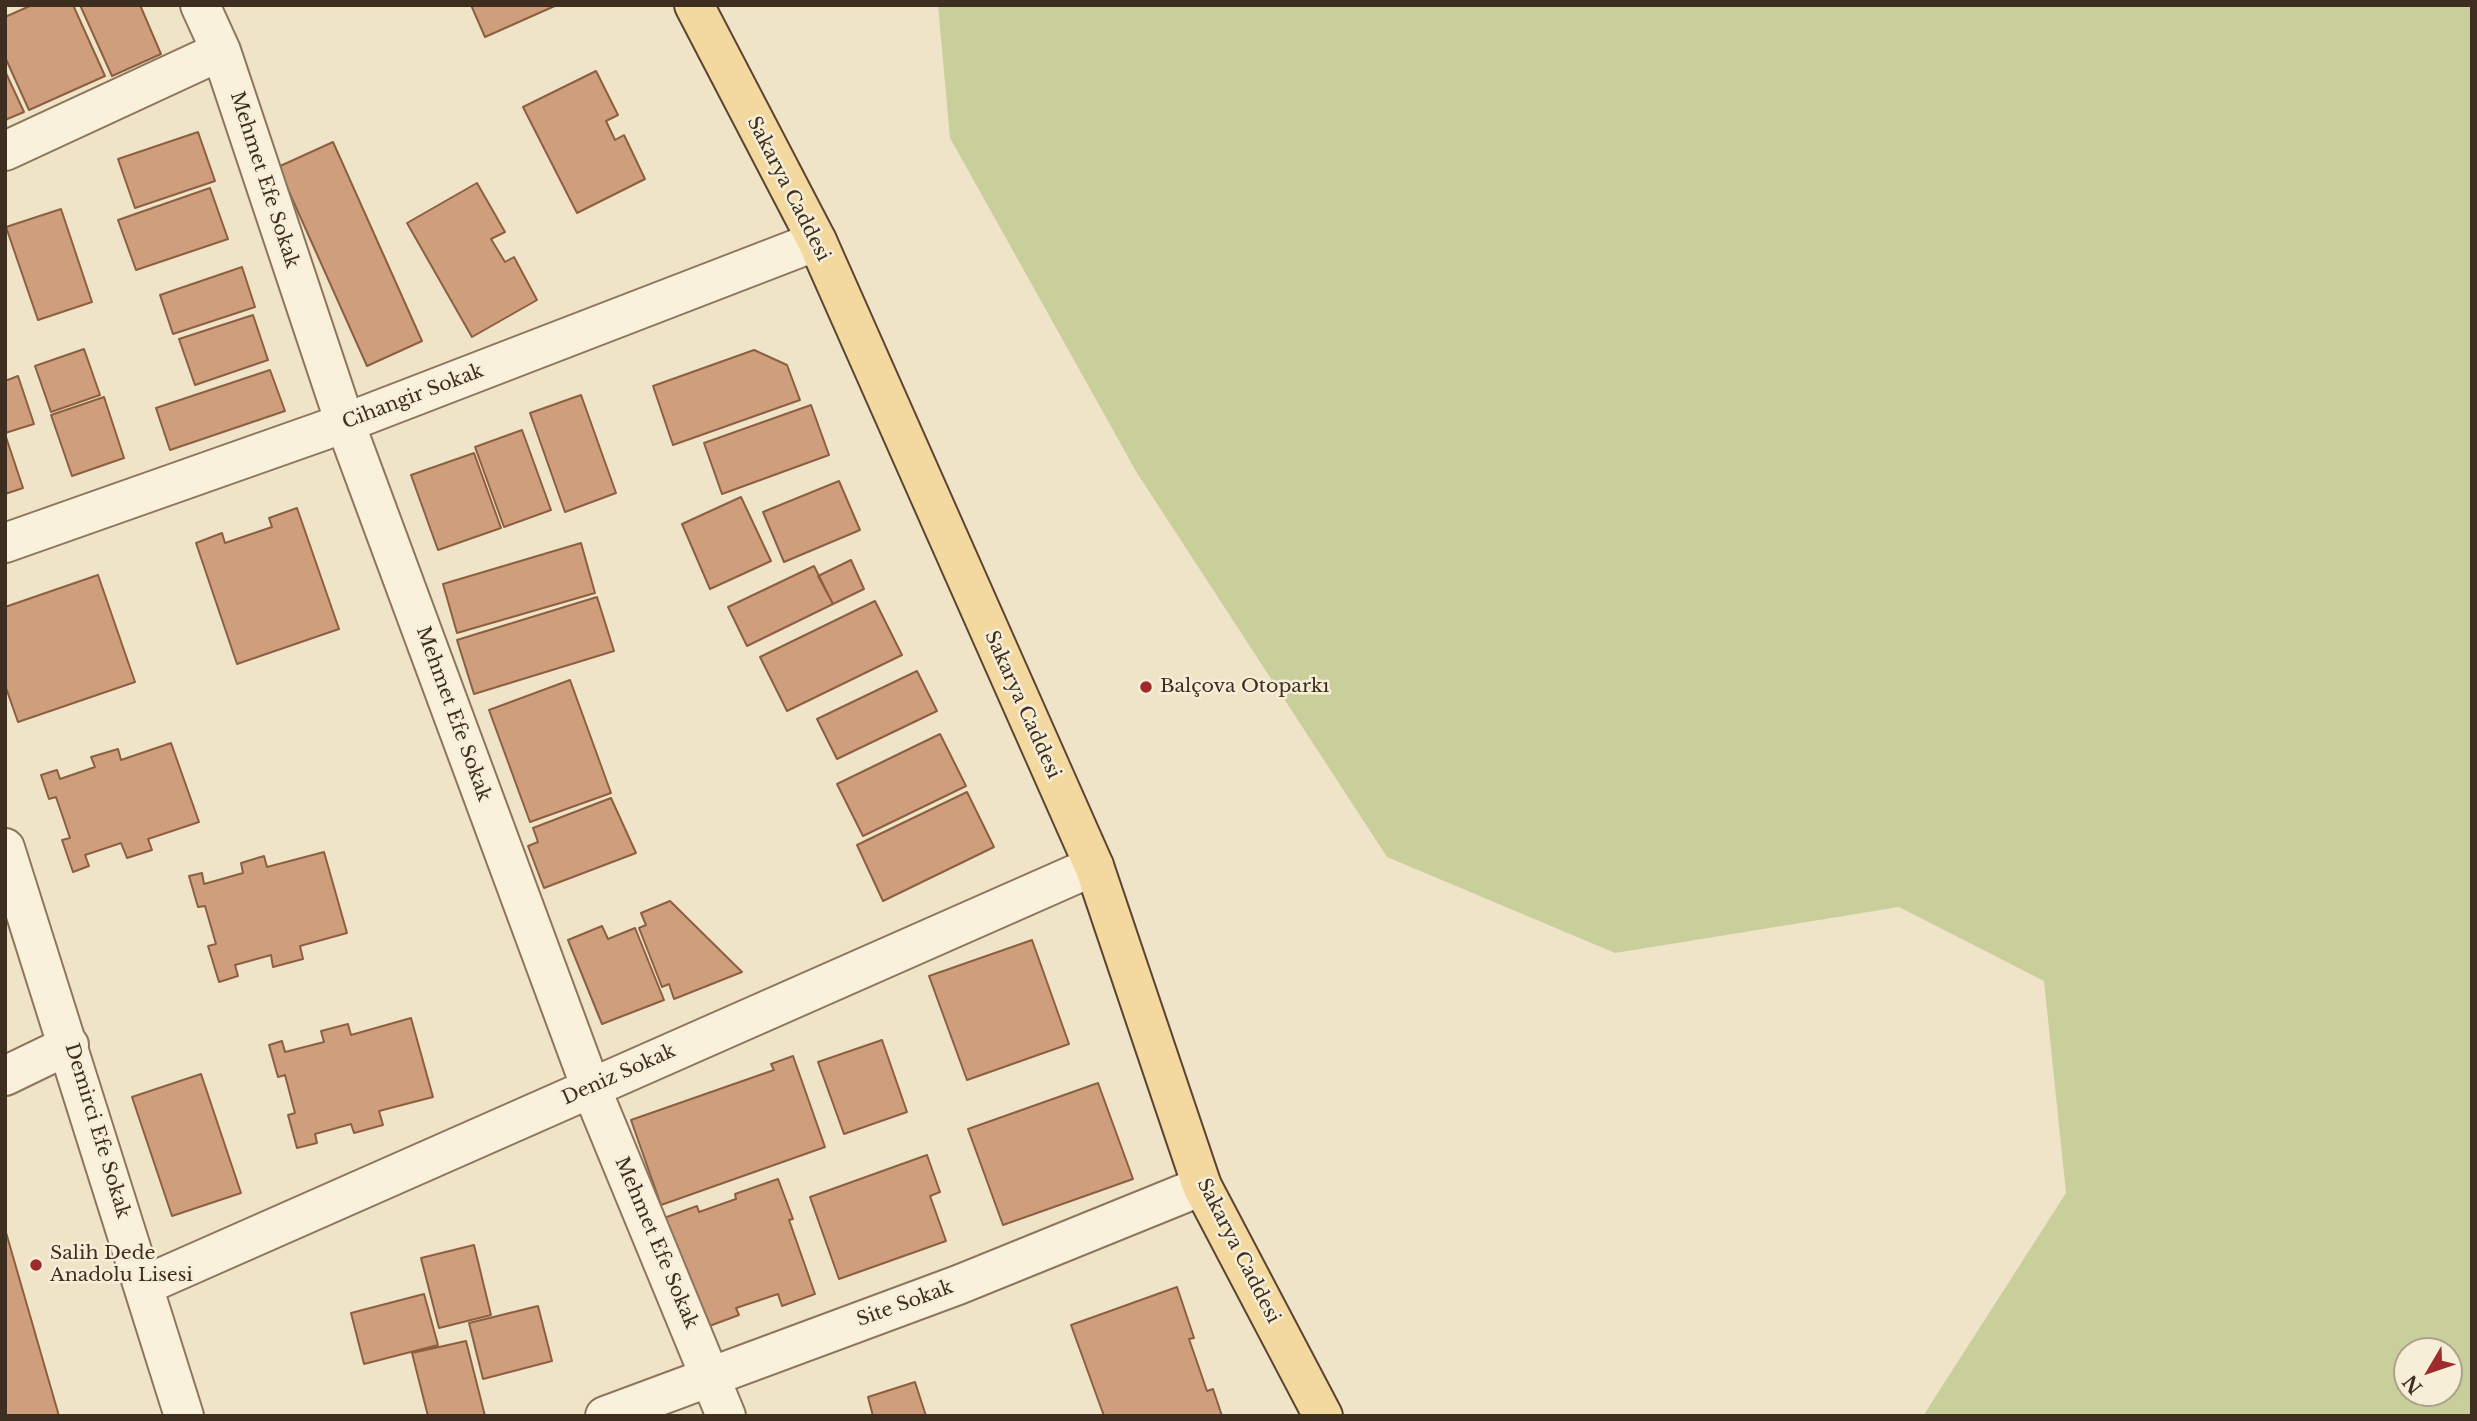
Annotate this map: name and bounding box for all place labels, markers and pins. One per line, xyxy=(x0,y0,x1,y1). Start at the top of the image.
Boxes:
place label: Balçova Otoparkı xyxy=(1160,676,1329,698)
marker: Balçova Otoparkı xyxy=(1138,679,1154,695)
place label: Salih Dede Anadolu Lisesi xyxy=(50,1243,193,1287)
marker: Salih Dede Anadolu Lisesi xyxy=(28,1257,44,1273)

